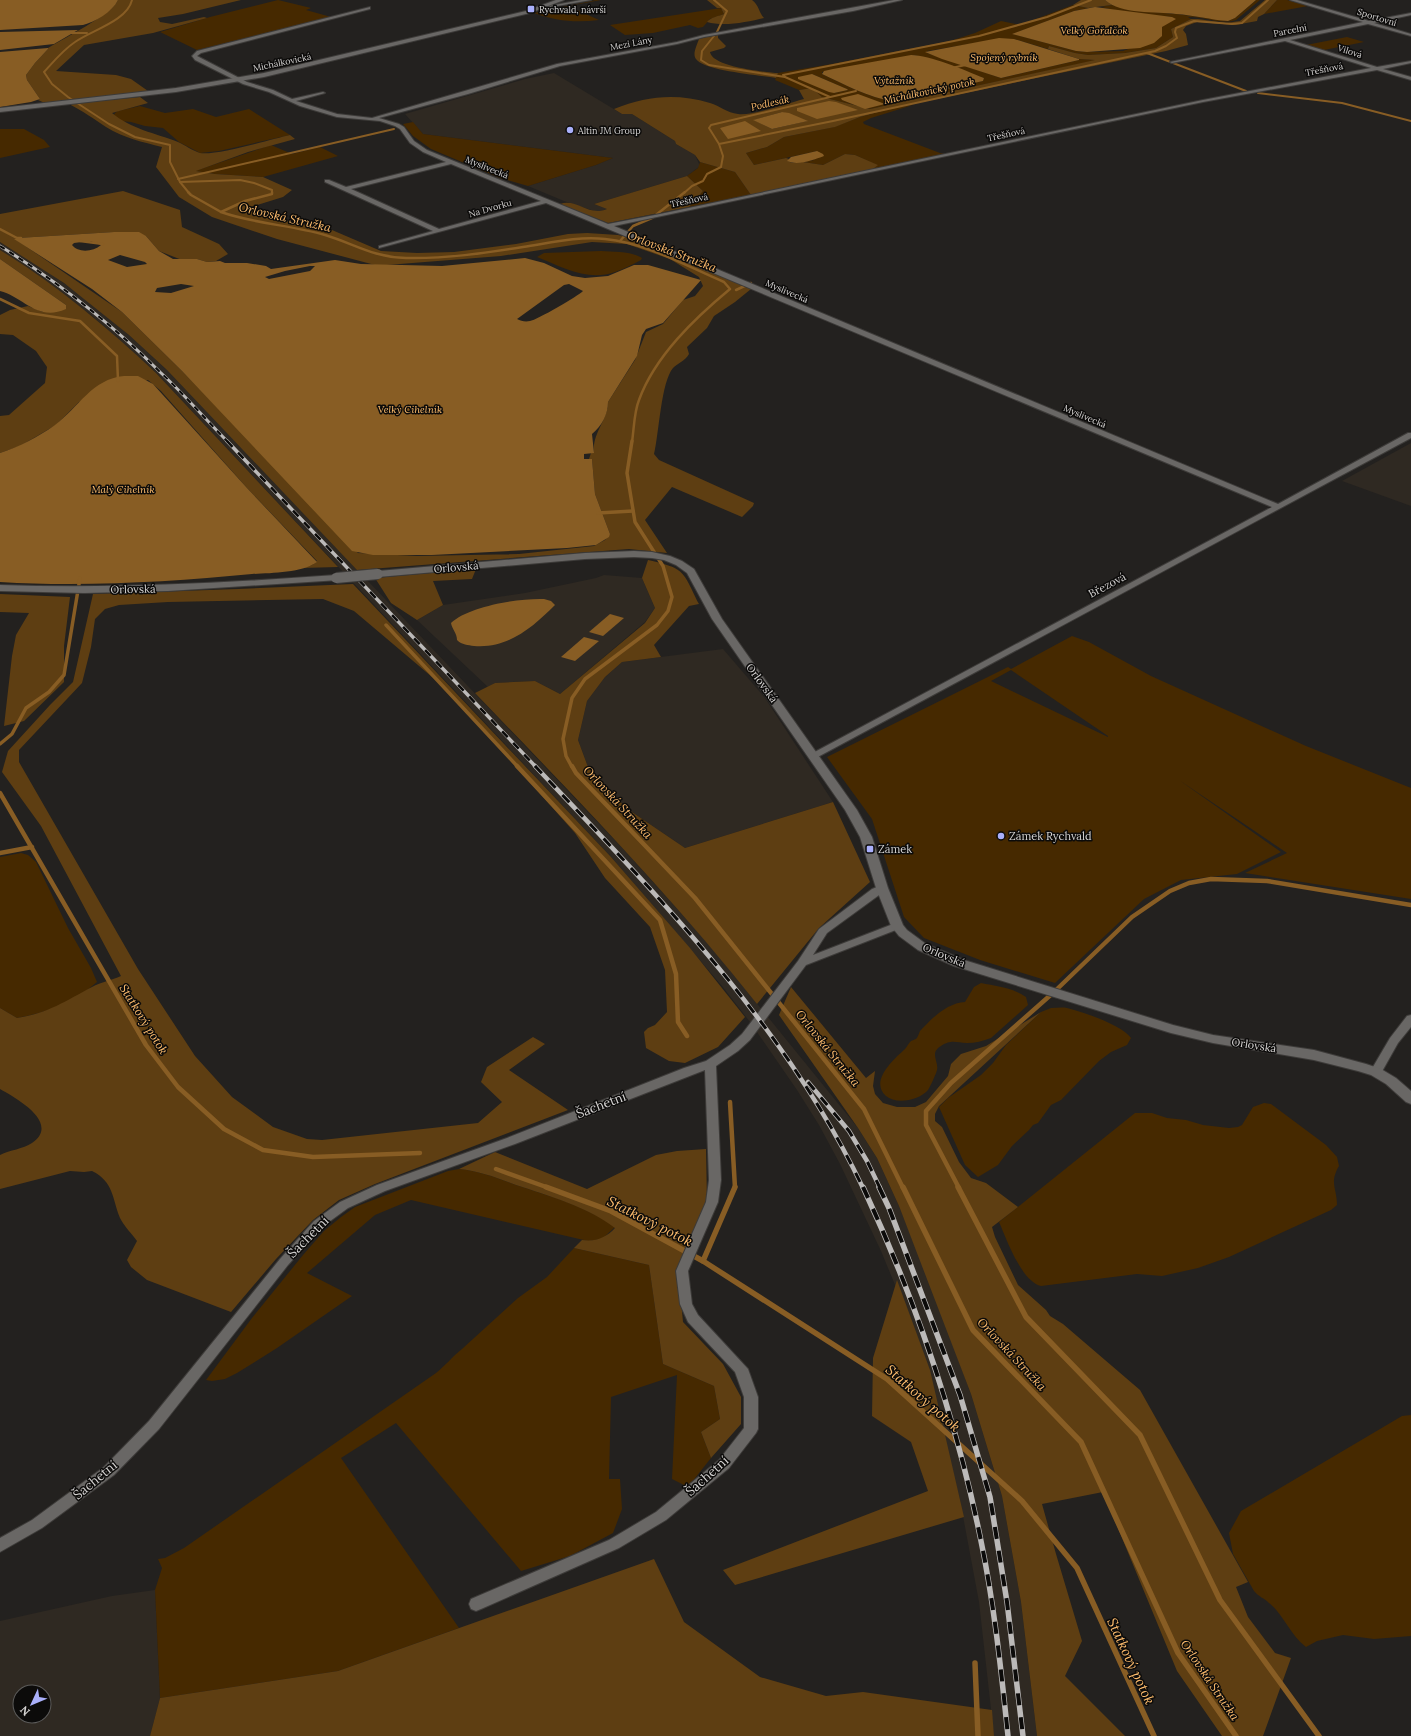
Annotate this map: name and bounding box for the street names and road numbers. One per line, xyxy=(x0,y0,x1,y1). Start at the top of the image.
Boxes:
street label: Sportovní xyxy=(1356,6,1399,28)
street label: Parcelní xyxy=(1272,21,1308,39)
street label: Mezi Lány xyxy=(609,33,653,52)
street label: Vilová xyxy=(1335,42,1364,60)
street label: Michálkovická xyxy=(252,50,313,74)
street label: Třešňová xyxy=(1304,60,1344,78)
street label: Třešňová xyxy=(986,125,1026,143)
street label: Myslivecká xyxy=(464,153,511,181)
street label: Třešňová xyxy=(669,191,709,209)
street label: Na Dvorku xyxy=(467,196,513,219)
street label: Myslivecká xyxy=(764,277,810,305)
street label: Myslivecká xyxy=(1062,402,1108,430)
street label: Orlovská xyxy=(433,558,479,576)
street label: Březová xyxy=(1086,569,1128,601)
street label: Orlovská xyxy=(110,582,156,596)
street label: Orlovská xyxy=(743,661,781,706)
street label: Orlovská xyxy=(921,940,968,970)
street label: Orlovská xyxy=(1231,1035,1278,1055)
street label: Šachetní xyxy=(573,1087,629,1122)
street label: Šachetní xyxy=(283,1212,333,1262)
street label: Šachetní xyxy=(681,1451,732,1500)
street label: Šachetní xyxy=(69,1456,121,1503)

